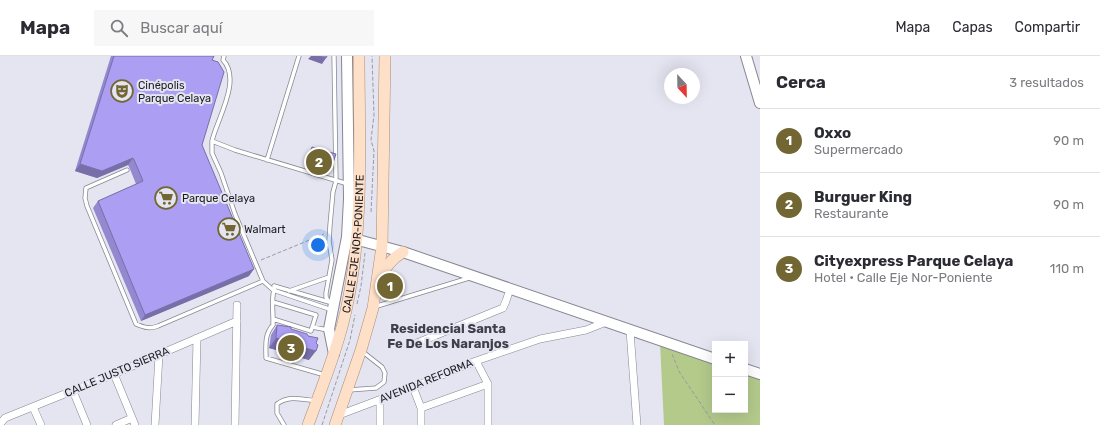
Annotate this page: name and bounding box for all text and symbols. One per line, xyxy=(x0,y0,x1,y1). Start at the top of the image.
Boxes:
search box xyxy=(94,10,374,46)
text: Mapa xyxy=(20,16,70,39)
icon: search xyxy=(108,17,130,39)
text: Buscar aquí xyxy=(140,19,222,37)
text: Mapa xyxy=(895,19,930,36)
text: Capas xyxy=(952,19,993,36)
text: Compartir xyxy=(1015,19,1080,36)
north arrow xyxy=(664,68,700,104)
text: Cerca xyxy=(776,72,826,92)
text: 3 resultados xyxy=(1009,75,1084,90)
theatre icon: Cinépolis Parque Celaya xyxy=(109,78,135,104)
place label: Cinépolis Parque Celaya xyxy=(138,79,211,105)
text: Oxxo xyxy=(814,124,851,142)
text: 1 xyxy=(786,133,792,148)
text: 90 m xyxy=(1053,133,1084,148)
text: Supermercado xyxy=(814,142,903,157)
pin: 2 xyxy=(306,147,332,177)
street label: CALLE EJE NOR-PONIENTE xyxy=(339,174,366,314)
supermarket icon: Parque Celaya xyxy=(153,185,179,211)
text: Burguer King xyxy=(814,188,912,206)
place label: Parque Celaya xyxy=(182,192,255,205)
text: 2 xyxy=(785,197,793,212)
text: 90 m xyxy=(1053,197,1084,212)
text: Restaurante xyxy=(814,206,889,221)
supermarket icon: Walmart xyxy=(216,216,242,242)
place label: Walmart xyxy=(244,223,286,236)
your location xyxy=(308,235,328,255)
text: Cityexpress Parque Celaya xyxy=(814,252,1013,270)
text: 3 xyxy=(785,261,793,276)
text: 110 m xyxy=(1050,261,1084,276)
text: Hotel · Calle Eje Nor-Poniente xyxy=(814,270,993,285)
pin: 1 xyxy=(377,271,403,301)
district label: Residencial Santa Fe De Los Naranjos xyxy=(387,321,509,351)
pin: 3 xyxy=(278,333,304,363)
map controls xyxy=(712,341,748,413)
button: + xyxy=(712,341,748,377)
street label: CALLE JUSTO SIERRA xyxy=(63,344,172,400)
street label: AVENIDA REFORMA xyxy=(377,356,475,406)
button: − xyxy=(712,377,748,413)

